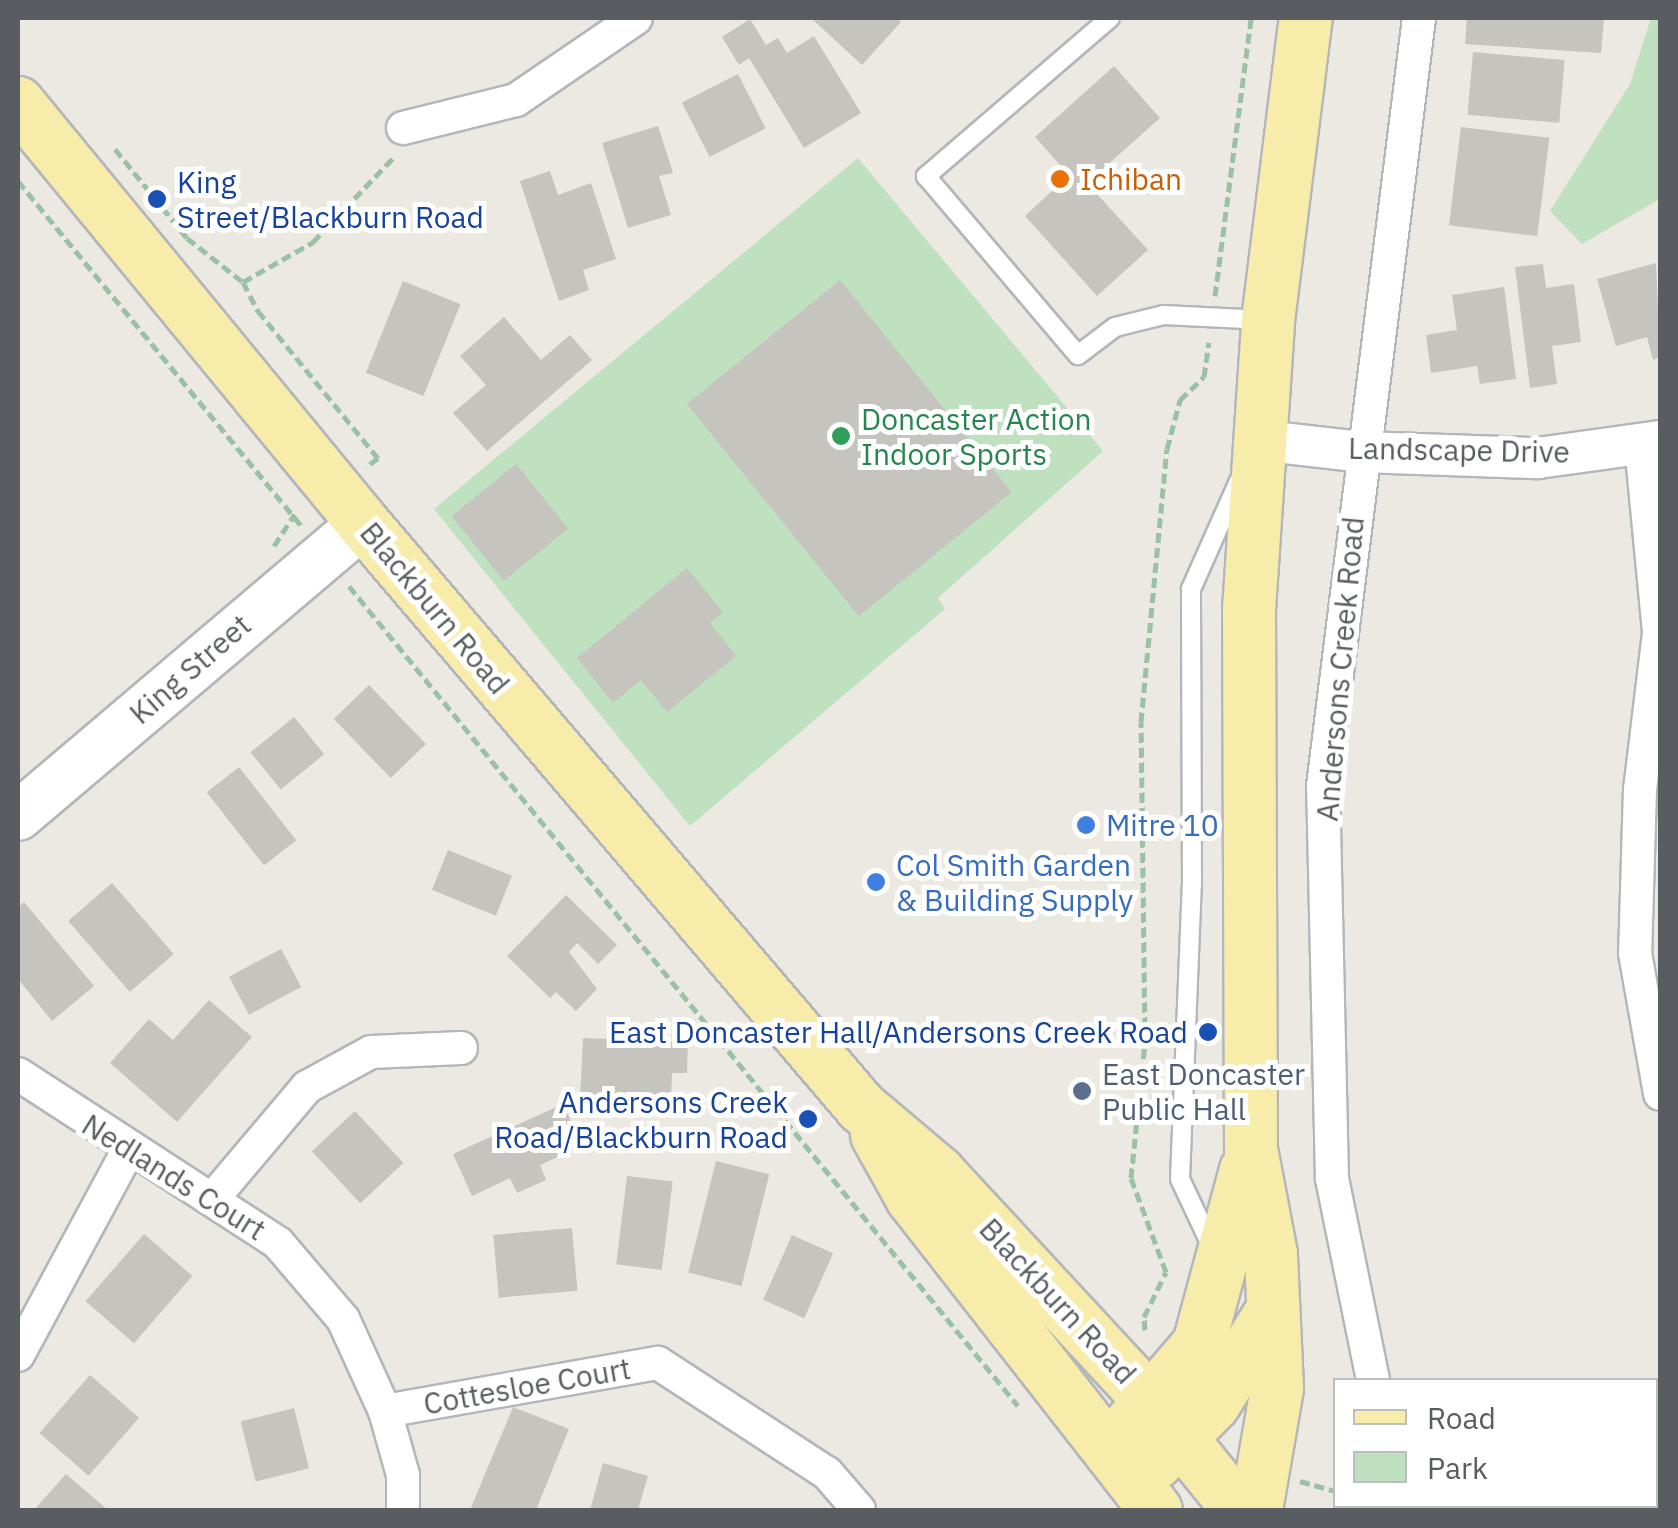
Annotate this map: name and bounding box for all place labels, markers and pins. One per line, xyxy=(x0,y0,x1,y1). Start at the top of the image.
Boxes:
place label: Ichiban xyxy=(1080,161,1182,197)
place label: King Street/Blackburn Road xyxy=(177,164,484,234)
marker: Ichiban xyxy=(1049,168,1071,190)
marker: King Street/Blackburn Road xyxy=(146,188,168,210)
place label: Doncaster Action Indoor Sports xyxy=(861,401,1092,472)
marker: Doncaster Action Indoor Sports xyxy=(830,425,852,447)
place label: Mitre 10 xyxy=(1106,807,1219,843)
marker: Mitre 10 xyxy=(1075,814,1097,836)
place label: Col Smith Garden & Building Supply xyxy=(896,847,1133,918)
marker: Col Smith Garden & Building Supply xyxy=(865,871,887,893)
place label: East Doncaster Hall/Andersons Creek Road xyxy=(609,1014,1188,1050)
marker: East Doncaster Hall/Andersons Creek Road xyxy=(1197,1021,1219,1043)
place label: East Doncaster Public Hall xyxy=(1102,1056,1305,1126)
marker: East Doncaster Public Hall xyxy=(1071,1080,1093,1102)
place label: Andersons Creek Road/Blackburn Road xyxy=(494,1084,788,1154)
marker: Andersons Creek Road/Blackburn Road xyxy=(797,1108,819,1130)

